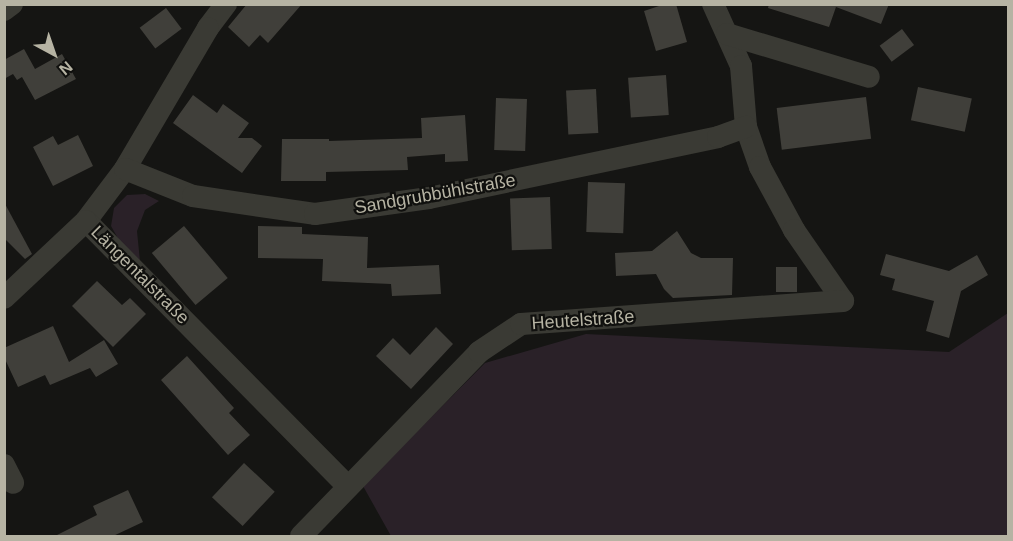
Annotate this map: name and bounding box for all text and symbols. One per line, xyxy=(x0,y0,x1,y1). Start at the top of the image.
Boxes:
north arrow xyxy=(24,24,84,84)
text: N xyxy=(56,58,76,78)
street label: Sandgrubbühlstraße xyxy=(353,169,517,219)
street label: Längentalstraße xyxy=(86,221,194,329)
street label: Heutelstraße xyxy=(531,306,635,334)

